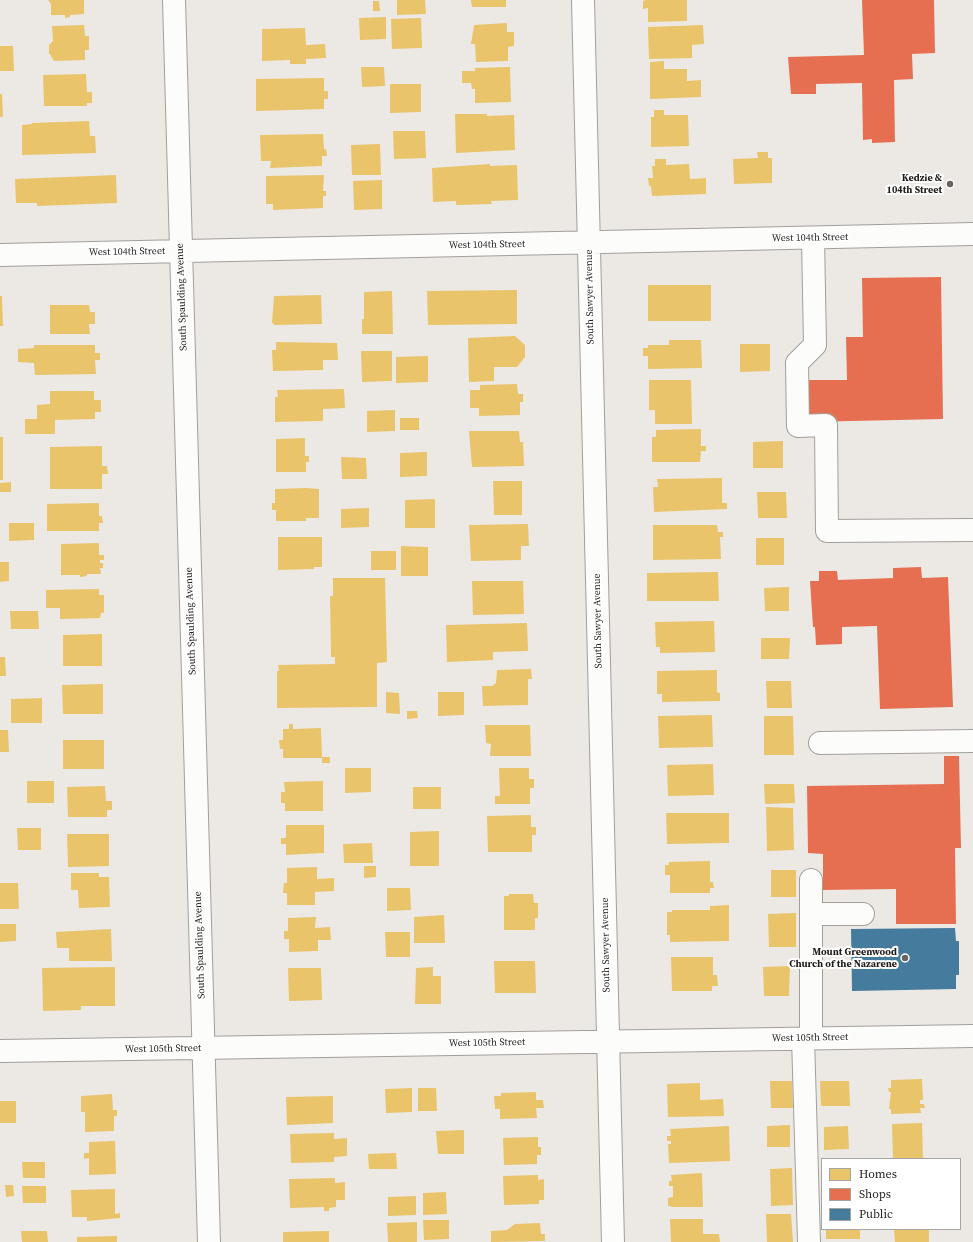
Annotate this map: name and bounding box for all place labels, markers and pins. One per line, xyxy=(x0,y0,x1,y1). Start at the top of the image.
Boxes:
place label: Kedzie & 104th Street xyxy=(886,172,942,196)
marker: Kedzie & 104th Street xyxy=(945,179,955,189)
place label: Mount Greenwood Church of the Nazarene xyxy=(789,946,897,970)
marker: Mount Greenwood Church of the Nazarene xyxy=(900,953,910,963)

